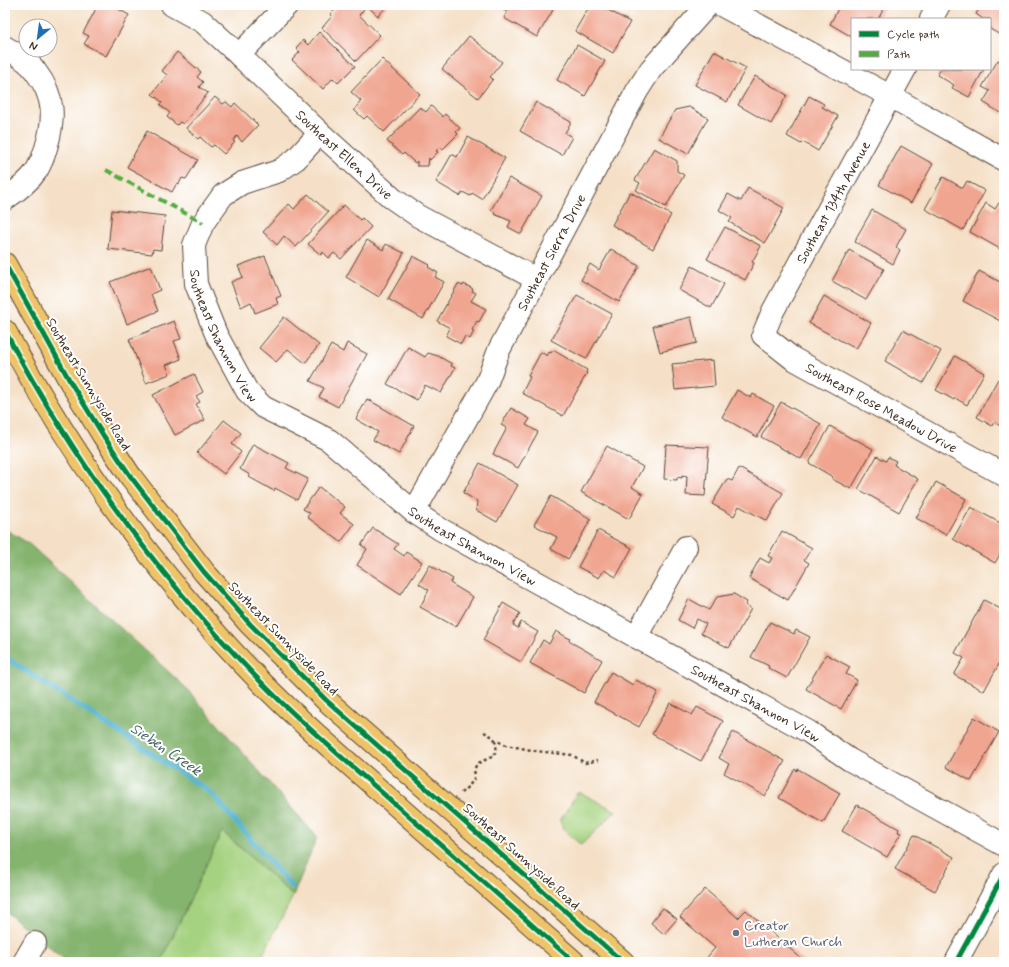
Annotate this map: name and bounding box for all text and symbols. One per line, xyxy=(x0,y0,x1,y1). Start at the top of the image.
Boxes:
north arrow xyxy=(18,18,58,58)
legend xyxy=(851,18,991,70)
text: Cycle path xyxy=(887,27,939,43)
text: N xyxy=(27,38,40,54)
text: Path xyxy=(887,47,910,63)
street label: Southeast Ellen Drive xyxy=(291,106,396,204)
street label: Southeast 134th Avenue xyxy=(793,138,875,267)
street label: Southeast Sierra Drive xyxy=(513,191,590,314)
street label: Southeast Shannon View xyxy=(185,269,261,407)
street label: Southeast Sunnyside Road xyxy=(41,315,135,454)
street label: Southeast Rose Meadow Drive xyxy=(802,359,960,457)
street label: Southeast Shannon View xyxy=(404,503,540,591)
street label: Southeast Sunnyside Road xyxy=(224,578,342,699)
street label: Southeast Shannon View xyxy=(687,661,824,747)
water label: Sieben Creek xyxy=(126,719,206,782)
street label: Southeast Sunnyside Road xyxy=(459,799,584,914)
place label: Creator Lutheran Church xyxy=(744,917,842,951)
marker: Creator Lutheran Church xyxy=(731,928,741,938)

